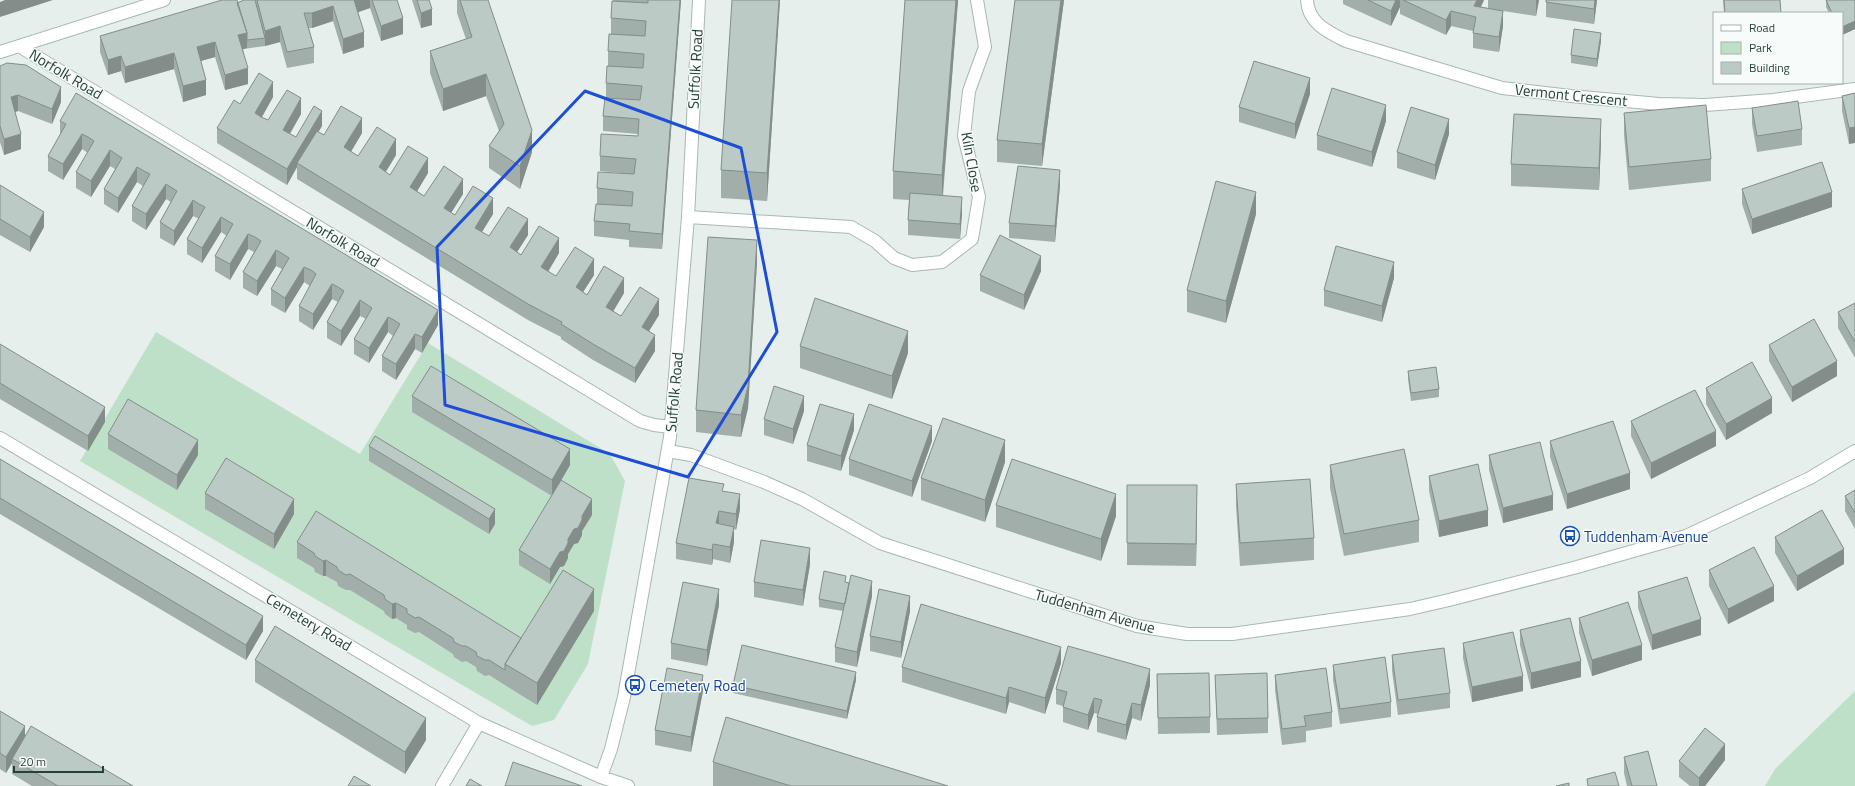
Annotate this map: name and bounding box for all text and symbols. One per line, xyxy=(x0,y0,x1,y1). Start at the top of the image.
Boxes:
legend xyxy=(1713,12,1843,84)
text: Road xyxy=(1749,18,1775,37)
street label: Suffolk Road xyxy=(681,28,709,110)
text: Park xyxy=(1749,38,1772,57)
street label: Norfolk Road xyxy=(25,43,107,105)
text: Building xyxy=(1749,58,1790,77)
street label: Vermont Crescent xyxy=(1514,78,1629,112)
street label: Kiln Close xyxy=(955,130,989,194)
street label: Norfolk Road xyxy=(302,211,384,273)
street label: Suffolk Road xyxy=(659,351,689,433)
bus stop icon: Tuddenham Avenue xyxy=(1559,525,1581,547)
place label: Tuddenham Avenue xyxy=(1584,525,1708,548)
street label: Tuddenham Avenue xyxy=(1032,583,1158,639)
street label: Cemetery Road xyxy=(262,587,356,657)
bus stop icon: Cemetery Road xyxy=(624,674,646,696)
place label: Cemetery Road xyxy=(649,674,746,697)
scale bar xyxy=(14,748,103,774)
text: 20 m xyxy=(20,752,46,771)

